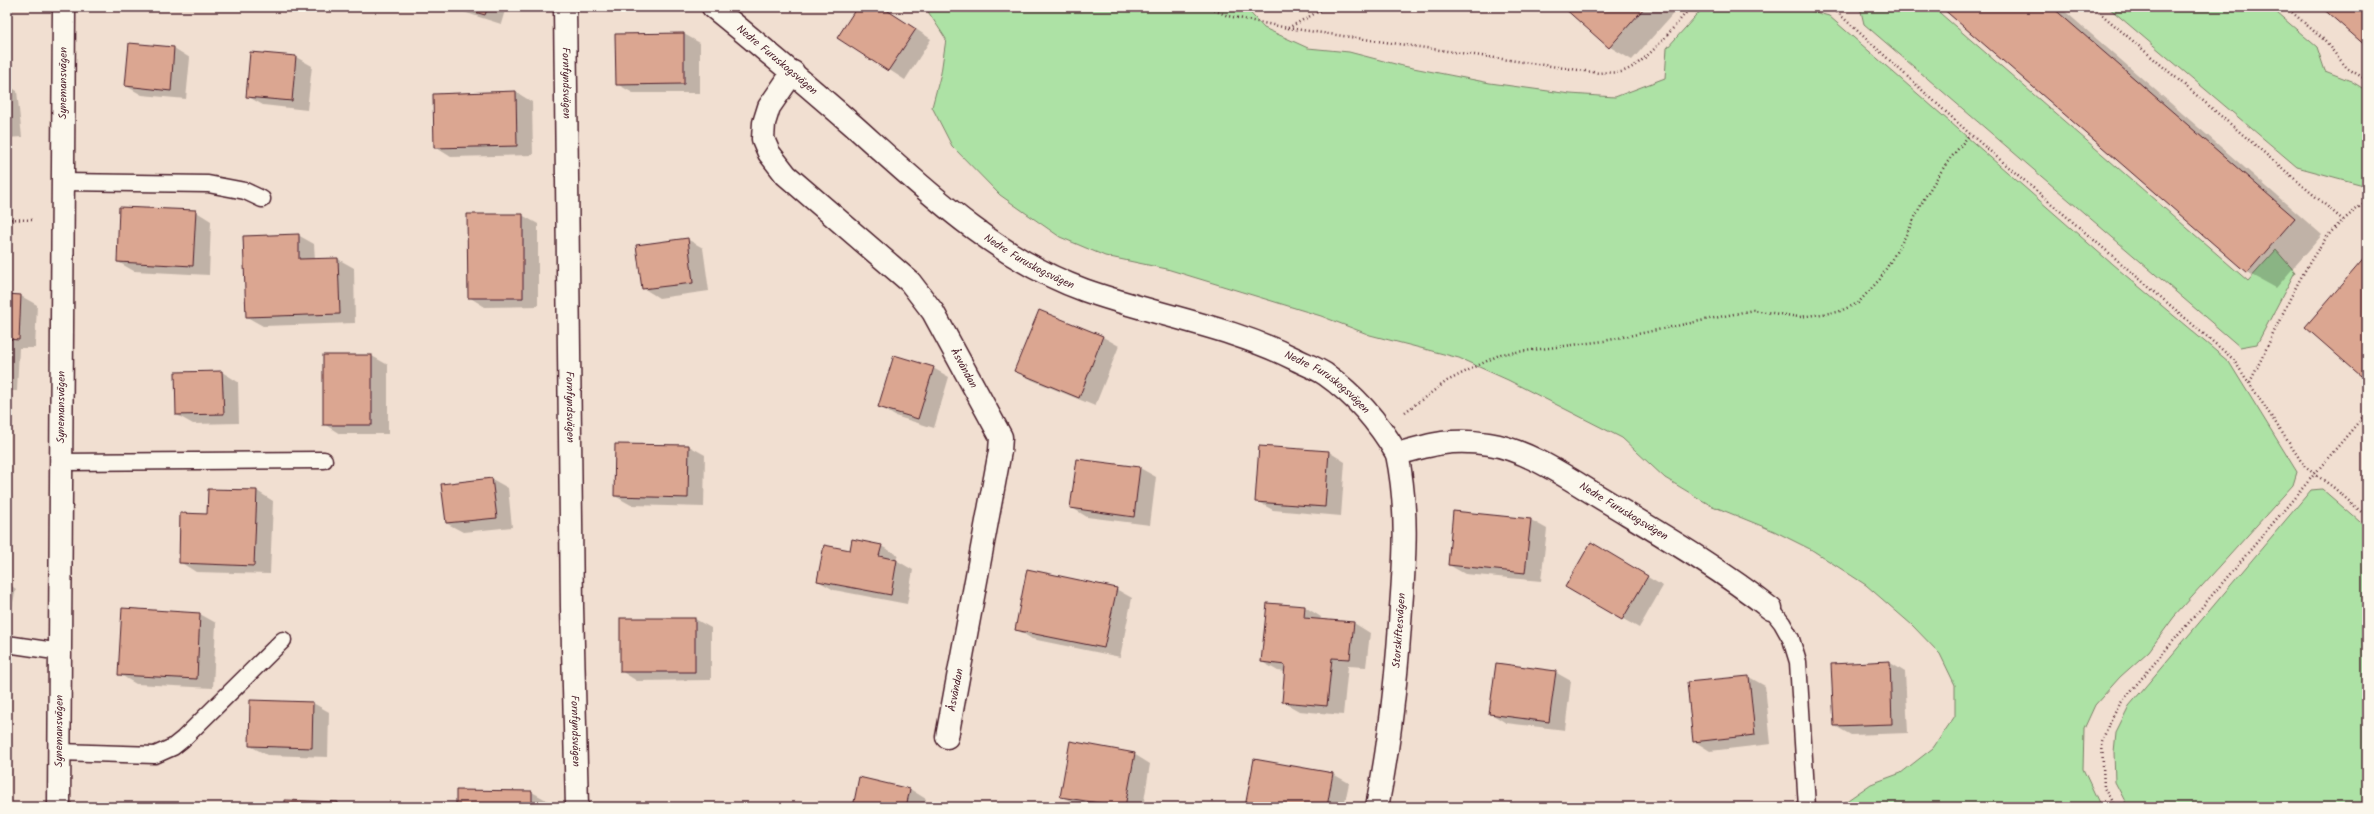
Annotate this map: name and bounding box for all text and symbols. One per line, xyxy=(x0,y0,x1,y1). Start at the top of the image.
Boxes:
street label: Nedre Furuskogsvägen xyxy=(732,20,822,100)
street label: Synemansvägen xyxy=(54,47,73,119)
street label: Fornfyndsvägen xyxy=(556,47,575,119)
street label: Nedre Furuskogsvägen xyxy=(980,229,1077,294)
street label: Åsvändan xyxy=(945,345,982,392)
street label: Nedre Furuskogsvägen xyxy=(1281,346,1374,418)
street label: Synemansvägen xyxy=(52,371,71,443)
street label: Fornfyndsvägen xyxy=(560,371,579,443)
street label: Nedre Furuskogsvägen xyxy=(1575,478,1672,546)
street label: Storskiftesvägen xyxy=(1388,592,1411,669)
street label: Åsvändan xyxy=(943,667,969,713)
street label: Synemansvägen xyxy=(50,695,69,767)
street label: Fornfyndsvägen xyxy=(565,695,585,767)

